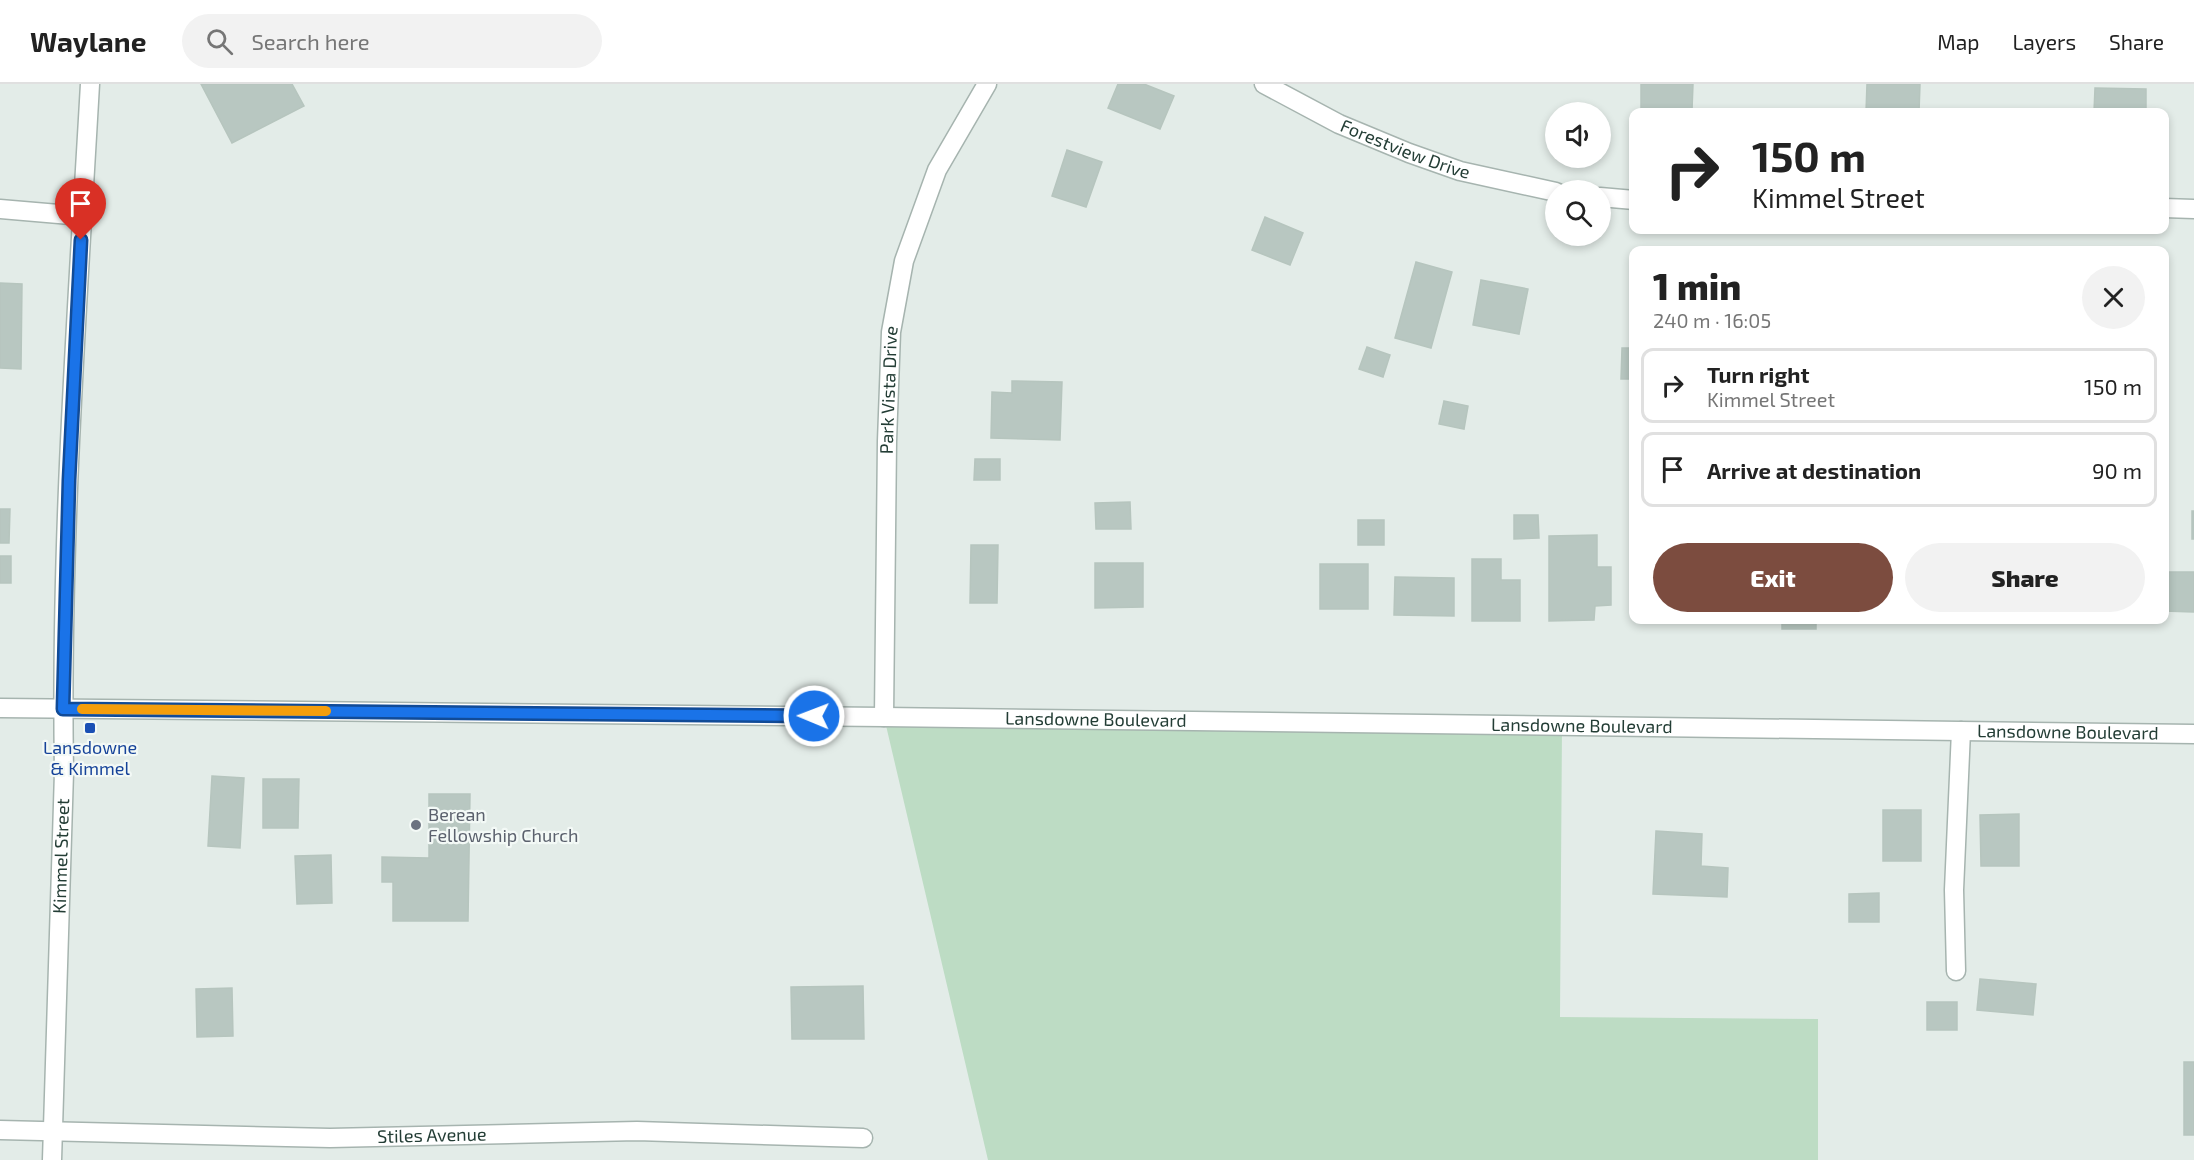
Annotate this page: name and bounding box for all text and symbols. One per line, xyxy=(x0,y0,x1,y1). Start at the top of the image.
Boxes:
search box xyxy=(182,14,602,68)
text: Waylane xyxy=(30,24,146,58)
icon: search xyxy=(203,25,236,58)
text: Search here xyxy=(251,28,370,54)
text: Map xyxy=(1937,29,1979,54)
text: Layers xyxy=(2012,29,2076,54)
text: Share xyxy=(2109,29,2164,54)
map controls xyxy=(1545,102,1611,246)
button: sound xyxy=(1545,102,1611,168)
street label: Forestview Drive xyxy=(1337,114,1472,183)
text: 150 m xyxy=(1752,130,1866,180)
icon: right xyxy=(1653,132,1731,210)
pin xyxy=(55,178,106,240)
button: search xyxy=(1545,180,1611,246)
text: Kimmel Street xyxy=(1752,181,1925,213)
icon: arrive xyxy=(64,187,97,220)
text: 1 min xyxy=(1653,264,1741,307)
button: close xyxy=(2082,266,2145,329)
text: 240 m · 16:05 xyxy=(1653,308,1771,332)
street label: Park Vista Drive xyxy=(875,324,902,454)
text: Turn right xyxy=(1707,361,1809,387)
icon: right xyxy=(1656,369,1689,402)
text: 150 m xyxy=(2084,373,2142,399)
text: Kimmel Street xyxy=(1707,387,1835,411)
icon: arrive xyxy=(1656,453,1689,486)
text: Arrive at destination xyxy=(1707,457,1921,483)
text: 90 m xyxy=(2092,457,2142,483)
button: Exit xyxy=(1653,543,1893,612)
button: Share xyxy=(1905,543,2145,612)
position arrow xyxy=(782,684,846,748)
street label: Lansdowne Boulevard xyxy=(1005,707,1187,731)
street label: Lansdowne Boulevard xyxy=(1491,713,1673,737)
street label: Lansdowne Boulevard xyxy=(1977,719,2159,744)
marker: Lansdowne & Kimmel xyxy=(83,721,97,735)
place label: Lansdowne & Kimmel xyxy=(43,736,137,779)
street label: Kimmel Street xyxy=(48,798,73,914)
place label: Berean Fellowship Church xyxy=(428,803,579,846)
marker: Berean Fellowship Church xyxy=(409,818,423,832)
street label: Stiles Avenue xyxy=(377,1122,487,1147)

